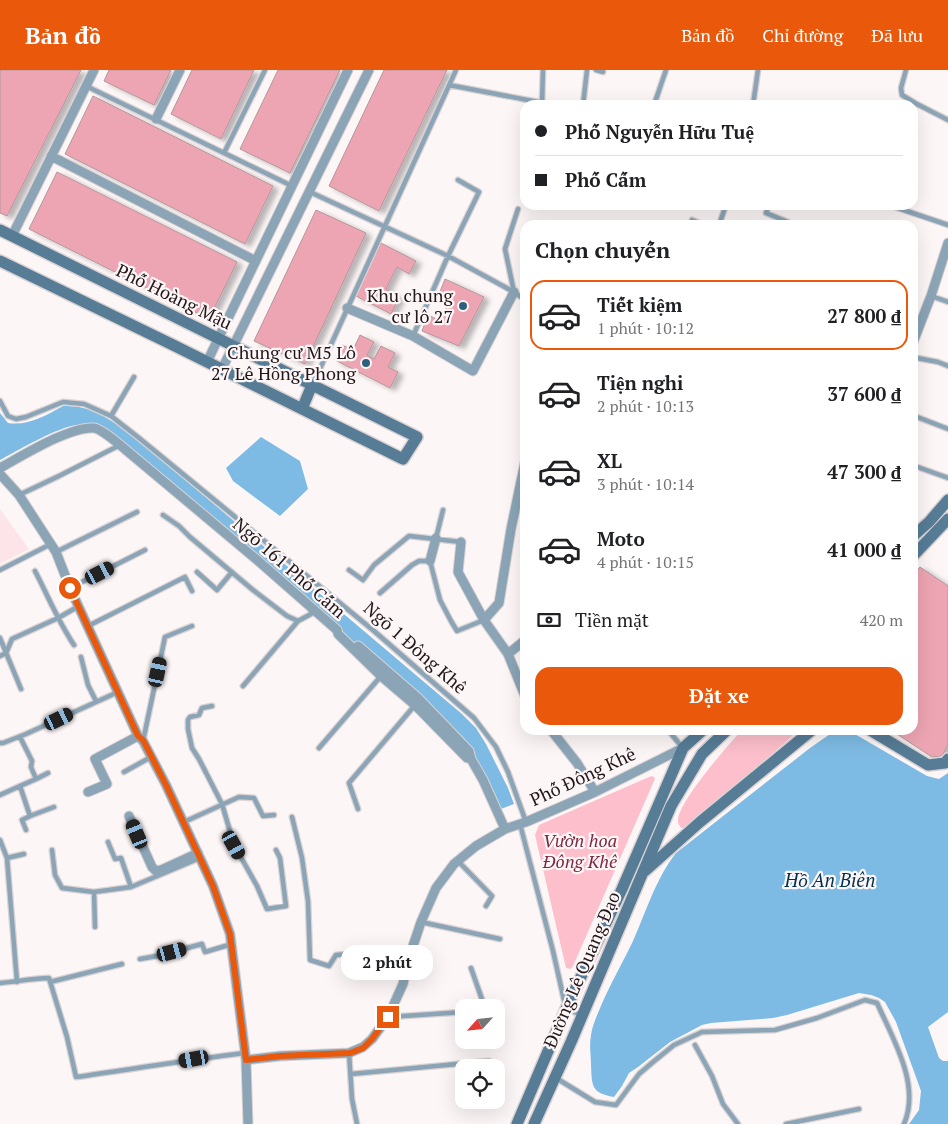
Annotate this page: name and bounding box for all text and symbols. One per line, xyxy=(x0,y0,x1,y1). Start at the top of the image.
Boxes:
text: Bản đồ xyxy=(25,19,101,51)
text: Bản đồ xyxy=(681,23,734,47)
text: Chỉ đường xyxy=(762,23,843,47)
text: Đã lưu xyxy=(871,23,923,47)
text: Phố Nguyễn Hữu Tuệ xyxy=(565,119,754,144)
text: Phố Cấm xyxy=(565,167,646,192)
text: Chọn chuyến xyxy=(535,235,670,264)
street label: Phố Hoàng Mậu xyxy=(112,258,236,335)
place label: Khu chung cư lô 27 xyxy=(367,283,454,328)
text: Tiết kiệm xyxy=(597,292,682,317)
icon: car xyxy=(537,293,582,338)
marker: Khu chung cư lô 27 xyxy=(457,300,469,312)
text: 27 800 ₫ xyxy=(827,303,901,328)
text: 1 phút · 10:12 xyxy=(597,317,694,339)
place label: Chung cư M5 Lô 27 Lê Hồng Phong xyxy=(211,340,357,385)
marker: Chung cư M5 Lô 27 Lê Hồng Phong xyxy=(360,357,372,369)
text: Tiện nghi xyxy=(597,370,683,395)
icon: car xyxy=(537,371,582,416)
text: 37 600 ₫ xyxy=(827,381,901,406)
text: 2 phút · 10:13 xyxy=(597,395,694,417)
text: XL xyxy=(597,448,622,473)
icon: car xyxy=(537,449,582,494)
text: 47 300 ₫ xyxy=(827,459,901,484)
text: 3 phút · 10:14 xyxy=(597,473,694,495)
street label: Ngõ 161 Phố Cấm xyxy=(228,512,351,623)
text: Moto xyxy=(597,526,645,551)
icon: car xyxy=(537,527,582,572)
text: 41 000 ₫ xyxy=(827,537,901,562)
text: 4 phút · 10:15 xyxy=(597,551,694,573)
car xyxy=(83,560,116,586)
route start xyxy=(59,577,81,599)
street label: Ngõ 1 Đông Khê xyxy=(359,596,472,699)
icon: cash xyxy=(535,606,563,634)
text: Tiền mặt xyxy=(575,607,649,632)
text: 420 m xyxy=(860,609,903,631)
car xyxy=(147,656,168,688)
button: Đặt xe xyxy=(535,667,903,725)
car xyxy=(42,706,75,732)
street label: Phố Đông Khê xyxy=(526,741,639,811)
car xyxy=(124,817,149,851)
car xyxy=(220,828,247,862)
park label: Vườn hoa Đông Khê xyxy=(542,828,617,873)
water label: Hồ An Biên xyxy=(784,867,875,892)
street label: Đường Lê Quang Đạo xyxy=(537,888,625,1052)
car xyxy=(155,941,188,963)
callout: 2 phút xyxy=(342,944,434,980)
text: 2 phút xyxy=(362,951,412,973)
north arrow xyxy=(455,999,505,1049)
map controls xyxy=(455,999,505,1109)
route end xyxy=(377,1006,399,1028)
car xyxy=(177,1049,210,1069)
button: locate xyxy=(455,1059,505,1109)

